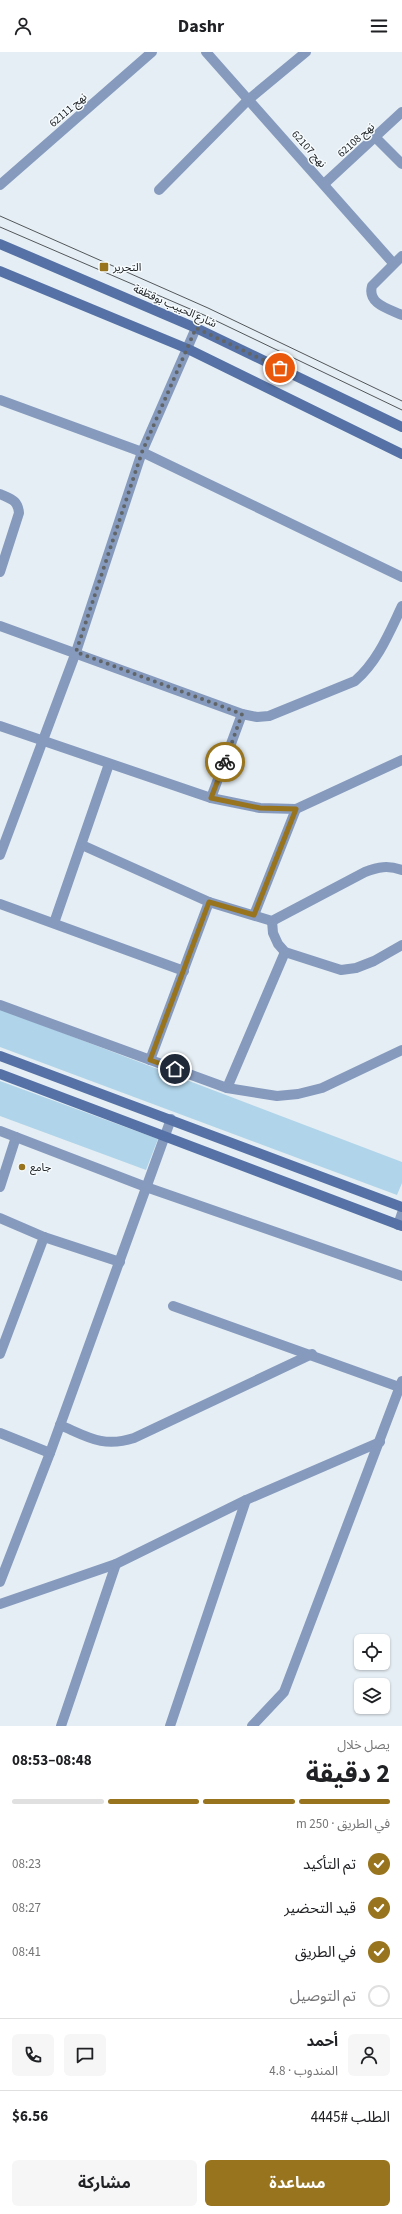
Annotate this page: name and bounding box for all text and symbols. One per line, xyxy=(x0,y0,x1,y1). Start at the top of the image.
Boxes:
text: Dashr xyxy=(178,14,224,39)
icon: person xyxy=(12,15,34,37)
icon: menu xyxy=(368,15,390,37)
street label: نهج 62111 xyxy=(46,89,90,130)
street label: نهج 62108 xyxy=(334,119,378,161)
street label: نهج 62107 xyxy=(288,127,330,171)
place label: التحرير xyxy=(112,260,141,275)
marker: التحرير xyxy=(98,261,110,273)
street label: شارع الحبيب بوقطفة xyxy=(131,281,219,331)
pin xyxy=(263,351,297,385)
icon: bag xyxy=(269,357,291,379)
courier xyxy=(205,742,245,782)
icon: bike xyxy=(214,751,236,773)
pin xyxy=(158,1052,192,1086)
icon: home xyxy=(164,1058,186,1080)
place label: جامع xyxy=(30,1160,52,1175)
marker: جامع xyxy=(17,1162,27,1172)
map controls xyxy=(354,1634,390,1714)
button: locate xyxy=(354,1634,390,1670)
button: layers xyxy=(354,1678,390,1714)
text: يصل خلال xyxy=(337,1736,390,1754)
text: 08:48–08:53 xyxy=(12,1750,92,1771)
text: 2 دقيقة xyxy=(306,1755,390,1792)
text: في الطريق · 250 m xyxy=(296,1815,390,1833)
icon: check xyxy=(368,1853,390,1875)
text: تم التأكيد xyxy=(303,1854,356,1875)
text: 08:23 xyxy=(12,1855,41,1873)
icon: check xyxy=(368,1897,390,1919)
text: قيد التحضير xyxy=(284,1898,356,1919)
text: 08:27 xyxy=(12,1899,41,1917)
icon: check xyxy=(368,1941,390,1963)
text: في الطريق xyxy=(295,1942,356,1963)
text: 08:41 xyxy=(12,1943,41,1961)
text: تم التوصيل xyxy=(290,1986,356,2007)
text: أحمد xyxy=(307,2031,338,2052)
button: phone xyxy=(12,2034,54,2076)
button: chat xyxy=(64,2034,106,2076)
button: person xyxy=(348,2034,390,2076)
text: المندوب · 4.8 xyxy=(269,2062,338,2080)
text: $6.56 xyxy=(12,2106,48,2127)
text: الطلب #4445 xyxy=(311,2107,390,2128)
button: مشاركة xyxy=(12,2160,197,2206)
button: مساعدة xyxy=(205,2160,390,2206)

